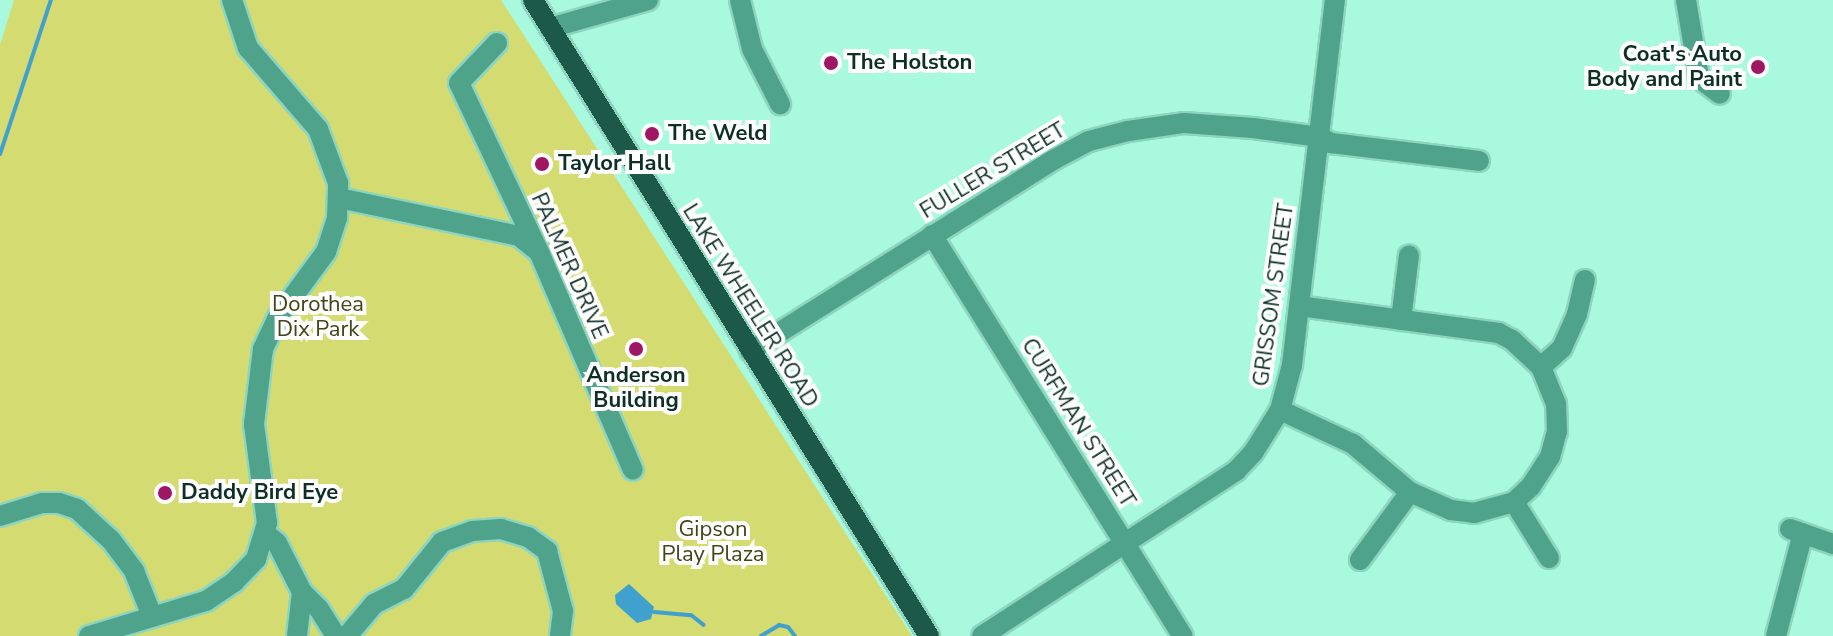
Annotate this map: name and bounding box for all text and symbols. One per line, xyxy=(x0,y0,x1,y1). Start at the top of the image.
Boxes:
place label: Coat's Auto Body and Paint xyxy=(1587,41,1742,92)
place label: The Holston xyxy=(847,50,972,76)
marker: The Holston xyxy=(822,54,840,72)
marker: Coat's Auto Body and Paint xyxy=(1749,58,1767,76)
street label: FULLER STREET xyxy=(916,117,1070,225)
place label: The Weld xyxy=(668,121,768,147)
marker: The Weld xyxy=(643,125,661,143)
place label: Taylor Hall xyxy=(558,151,671,177)
marker: Taylor Hall xyxy=(533,155,551,173)
street label: PALMER DRIVE xyxy=(525,189,613,343)
street label: LAKE WHEELER ROAD xyxy=(677,199,823,413)
street label: GRISSOM STREET xyxy=(1248,202,1300,388)
park label: Dorothea Dix Park xyxy=(272,291,364,342)
street label: CURFMAN STREET xyxy=(1015,334,1141,512)
marker: Anderson Building xyxy=(627,340,645,358)
place label: Anderson Building xyxy=(586,362,686,414)
place label: Daddy Bird Eye xyxy=(181,480,338,506)
marker: Daddy Bird Eye xyxy=(156,484,174,502)
park label: Gipson Play Plaza xyxy=(662,516,764,568)

